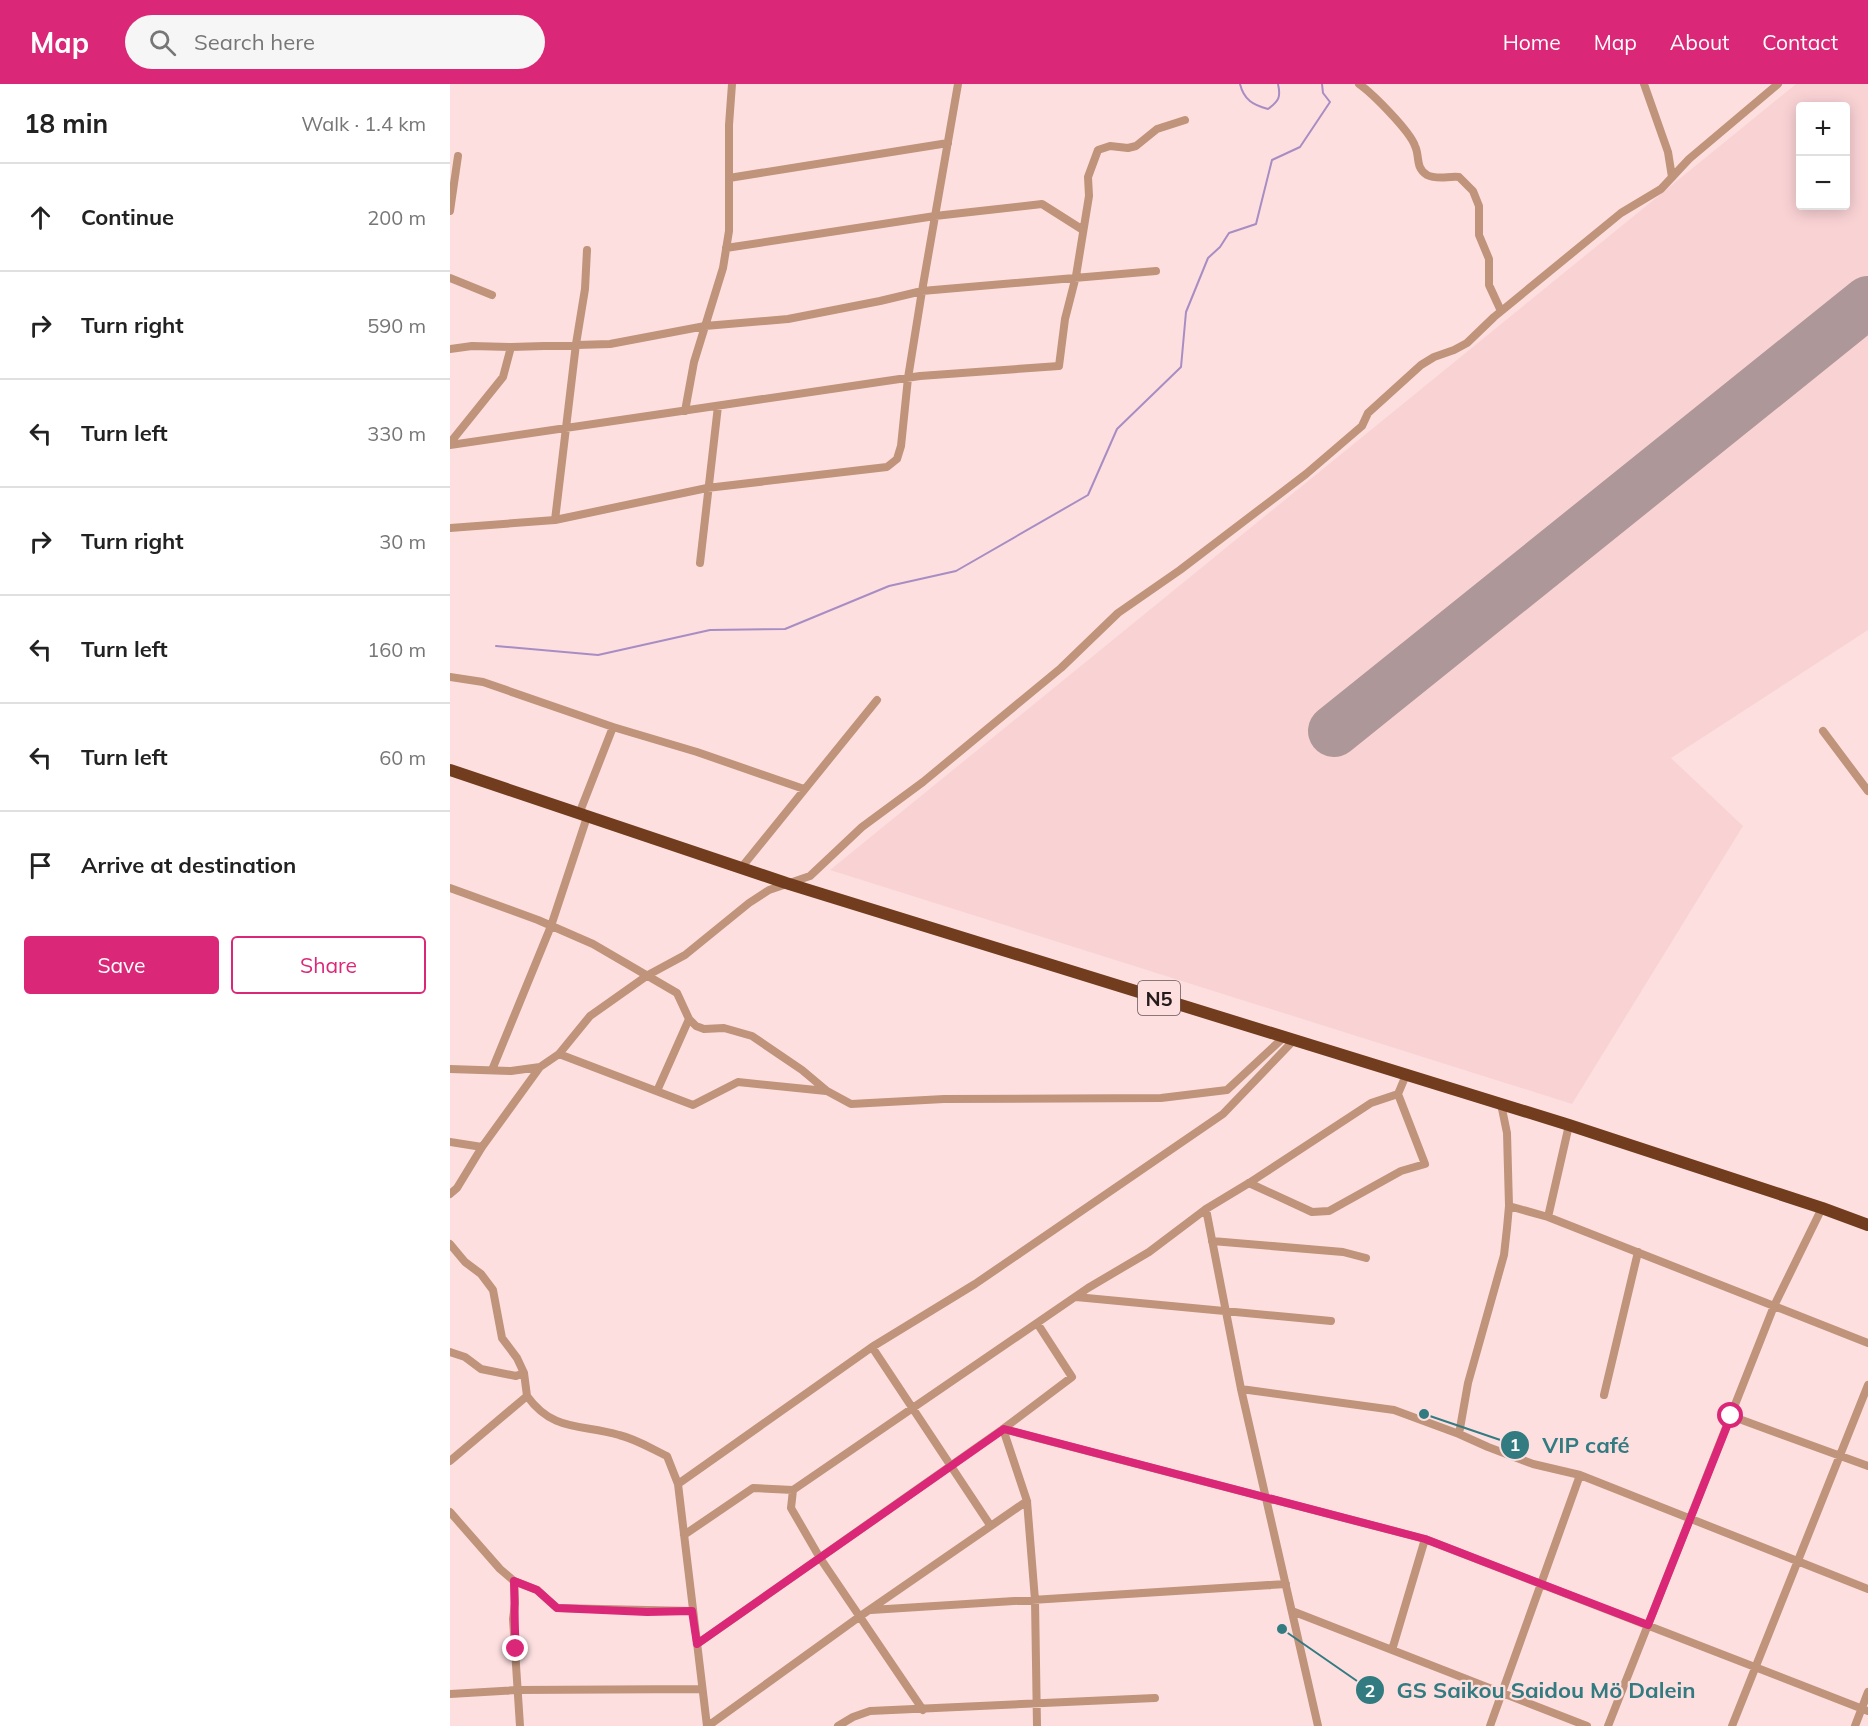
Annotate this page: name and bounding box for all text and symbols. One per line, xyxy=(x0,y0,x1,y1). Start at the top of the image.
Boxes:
search box xyxy=(125,15,545,69)
text: Map xyxy=(30,25,89,60)
icon: search xyxy=(146,26,179,59)
text: Search here xyxy=(194,28,315,56)
text: Home xyxy=(1503,29,1561,55)
text: Map xyxy=(1594,29,1637,55)
text: About xyxy=(1670,29,1729,55)
text: Contact xyxy=(1762,29,1838,55)
map controls xyxy=(1796,102,1850,210)
button: + xyxy=(1796,102,1850,156)
text: 18 min xyxy=(24,107,108,140)
text: Walk · 1.4 km xyxy=(301,111,426,136)
button: − xyxy=(1796,156,1850,210)
icon: ahead xyxy=(24,201,57,234)
text: Continue xyxy=(81,203,174,231)
text: 200 m xyxy=(367,205,426,230)
icon: right xyxy=(24,309,57,342)
text: Turn right xyxy=(81,311,184,339)
text: 590 m xyxy=(367,313,426,338)
icon: left xyxy=(24,417,57,450)
text: Turn left xyxy=(81,419,168,447)
text: 330 m xyxy=(367,421,426,446)
icon: right xyxy=(24,525,57,558)
text: Turn right xyxy=(81,527,184,555)
text: 30 m xyxy=(379,529,426,554)
icon: left xyxy=(24,633,57,666)
text: Turn left xyxy=(81,635,168,663)
text: 160 m xyxy=(367,637,426,662)
icon: left xyxy=(24,741,57,774)
text: Turn left xyxy=(81,743,168,771)
text: 60 m xyxy=(379,745,426,770)
icon: arrive xyxy=(24,849,57,882)
text: Arrive at destination xyxy=(81,851,296,879)
button: Save xyxy=(24,936,219,994)
button: Share xyxy=(231,936,426,994)
road number: N5 xyxy=(1138,981,1180,1015)
route start xyxy=(1717,1402,1743,1428)
callout: VIP café xyxy=(1500,1425,1641,1465)
text: VIP café xyxy=(1541,1431,1630,1459)
text: 1 xyxy=(1510,1433,1520,1456)
route end xyxy=(502,1635,528,1661)
callout: GS Saikou Saidou Mö Dalein xyxy=(1355,1670,1708,1710)
text: GS Saikou Saidou Mö Dalein xyxy=(1397,1676,1695,1704)
text: 2 xyxy=(1365,1679,1375,1702)

